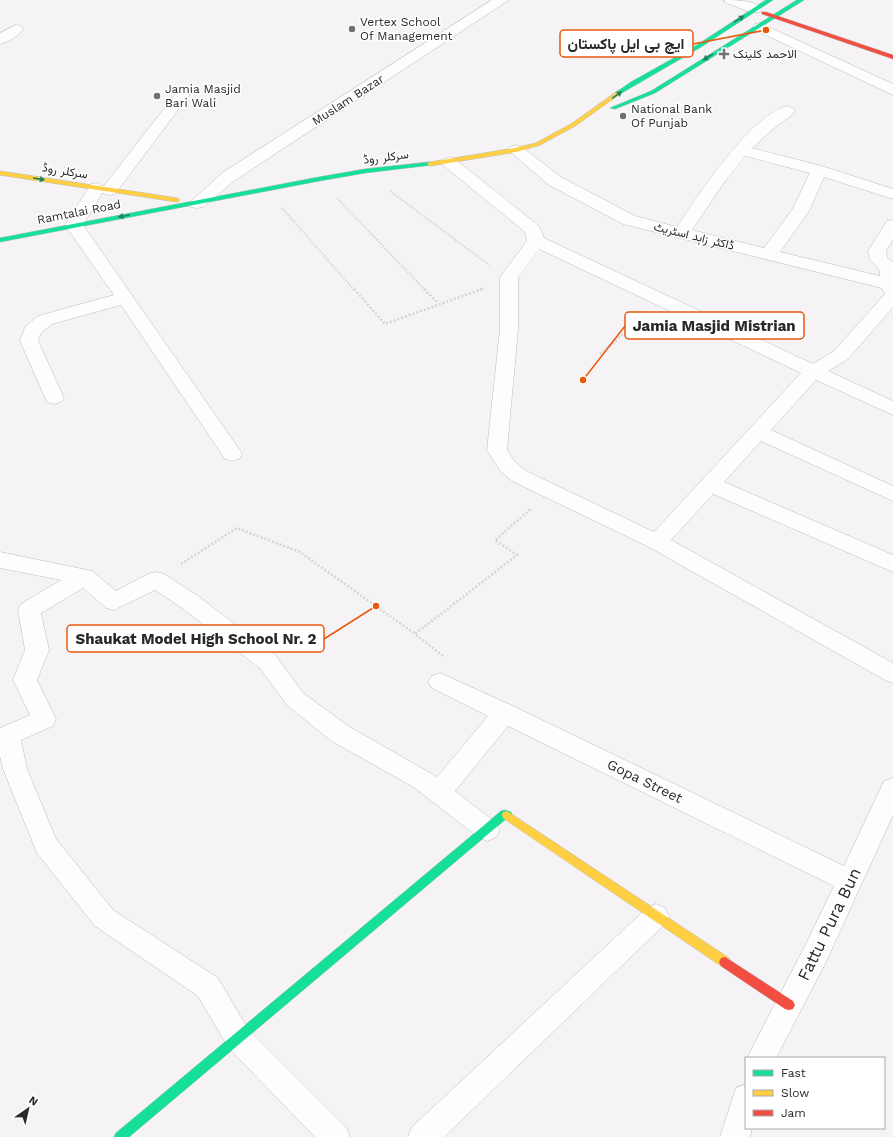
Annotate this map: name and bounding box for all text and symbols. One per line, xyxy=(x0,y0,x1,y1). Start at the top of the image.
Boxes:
place label: Vertex School Of Management xyxy=(360,15,453,43)
one-way arrow xyxy=(734,16,745,23)
marker: Vertex School Of Management xyxy=(347,24,357,34)
callout: ایچ بی ایل پاکستان xyxy=(560,30,693,57)
text: ایچ بی ایل پاکستان xyxy=(568,35,684,54)
place label: الاحمد کلینک xyxy=(733,47,797,61)
marker: الاحمد کلینک xyxy=(718,48,730,60)
one-way arrow xyxy=(702,54,714,61)
street label: Muslam Bazar xyxy=(310,72,387,128)
place label: Jamia Masjid Bari Wali xyxy=(165,82,241,110)
marker: Jamia Masjid Bari Wali xyxy=(152,91,162,101)
one-way arrow xyxy=(612,91,622,99)
place label: National Bank Of Punjab xyxy=(631,102,712,130)
marker: National Bank Of Punjab xyxy=(618,111,628,121)
street label: سرکلر روڈ xyxy=(362,147,410,168)
street label: سرکلر روڈ xyxy=(41,160,89,182)
one-way arrow xyxy=(32,176,45,182)
street label: Ramtalai Road xyxy=(36,197,122,227)
one-way arrow xyxy=(118,213,130,219)
street label: ڈاکٹر زاہد اسٹریٹ xyxy=(652,219,736,254)
callout: Jamia Masjid Mistrian xyxy=(625,312,804,339)
text: Jamia Masjid Mistrian xyxy=(632,317,796,335)
callout: Shaukat Model High School Nr. 2 xyxy=(67,625,324,652)
text: Shaukat Model High School Nr. 2 xyxy=(75,630,317,648)
street label: Gopa Street xyxy=(605,756,685,806)
street label: Fattu Pura Bun xyxy=(793,864,865,984)
legend xyxy=(745,1057,885,1129)
text: Fast xyxy=(781,1066,806,1080)
text: Slow xyxy=(781,1086,809,1100)
north arrow xyxy=(8,1089,48,1129)
text: N xyxy=(26,1093,40,1109)
text: Jam xyxy=(781,1106,806,1120)

